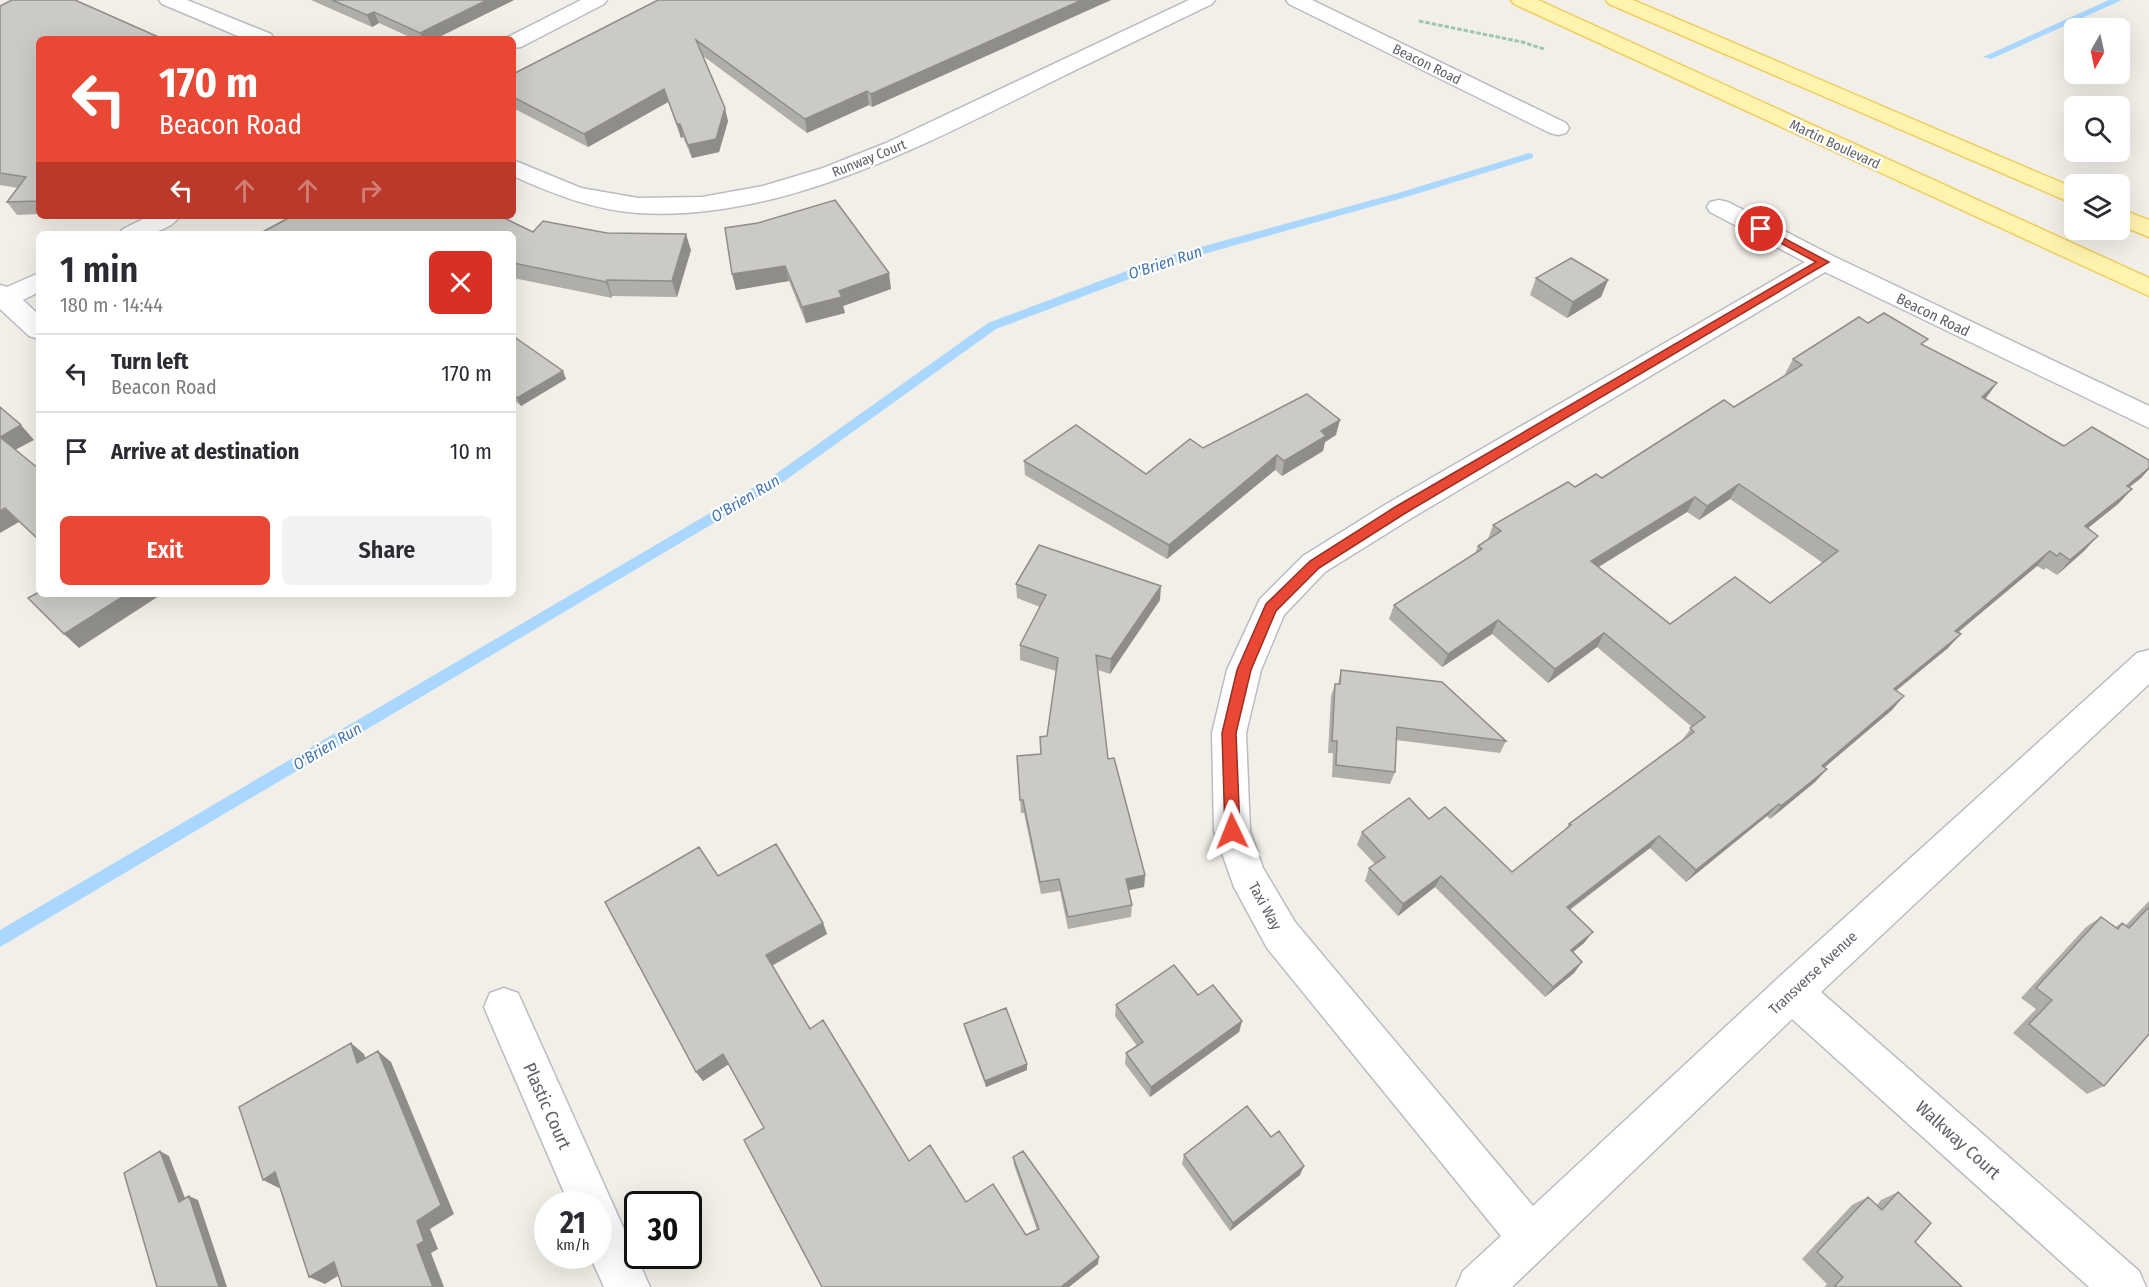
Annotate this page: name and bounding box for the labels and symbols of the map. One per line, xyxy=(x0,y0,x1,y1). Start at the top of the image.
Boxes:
north arrow xyxy=(2064,18,2130,84)
street label: Beacon Road xyxy=(1390,41,1464,88)
street label: Martin Boulevard xyxy=(1787,116,1883,173)
street label: Runway Court xyxy=(830,136,909,181)
pin xyxy=(1735,203,1786,254)
water label: O'Brien Run xyxy=(1126,242,1204,283)
street label: Beacon Road xyxy=(1893,290,1973,340)
water label: O'Brien Run xyxy=(708,471,783,526)
water label: O'Brien Run xyxy=(290,719,365,774)
position arrow xyxy=(1200,799,1264,863)
street label: Taxi Way xyxy=(1245,879,1286,933)
street label: Transverse Avenue xyxy=(1765,927,1861,1019)
street label: Plastic Court xyxy=(518,1059,576,1153)
street label: Walkway Court xyxy=(1911,1096,2005,1184)
speed limit sign: 30 xyxy=(624,1191,702,1269)

